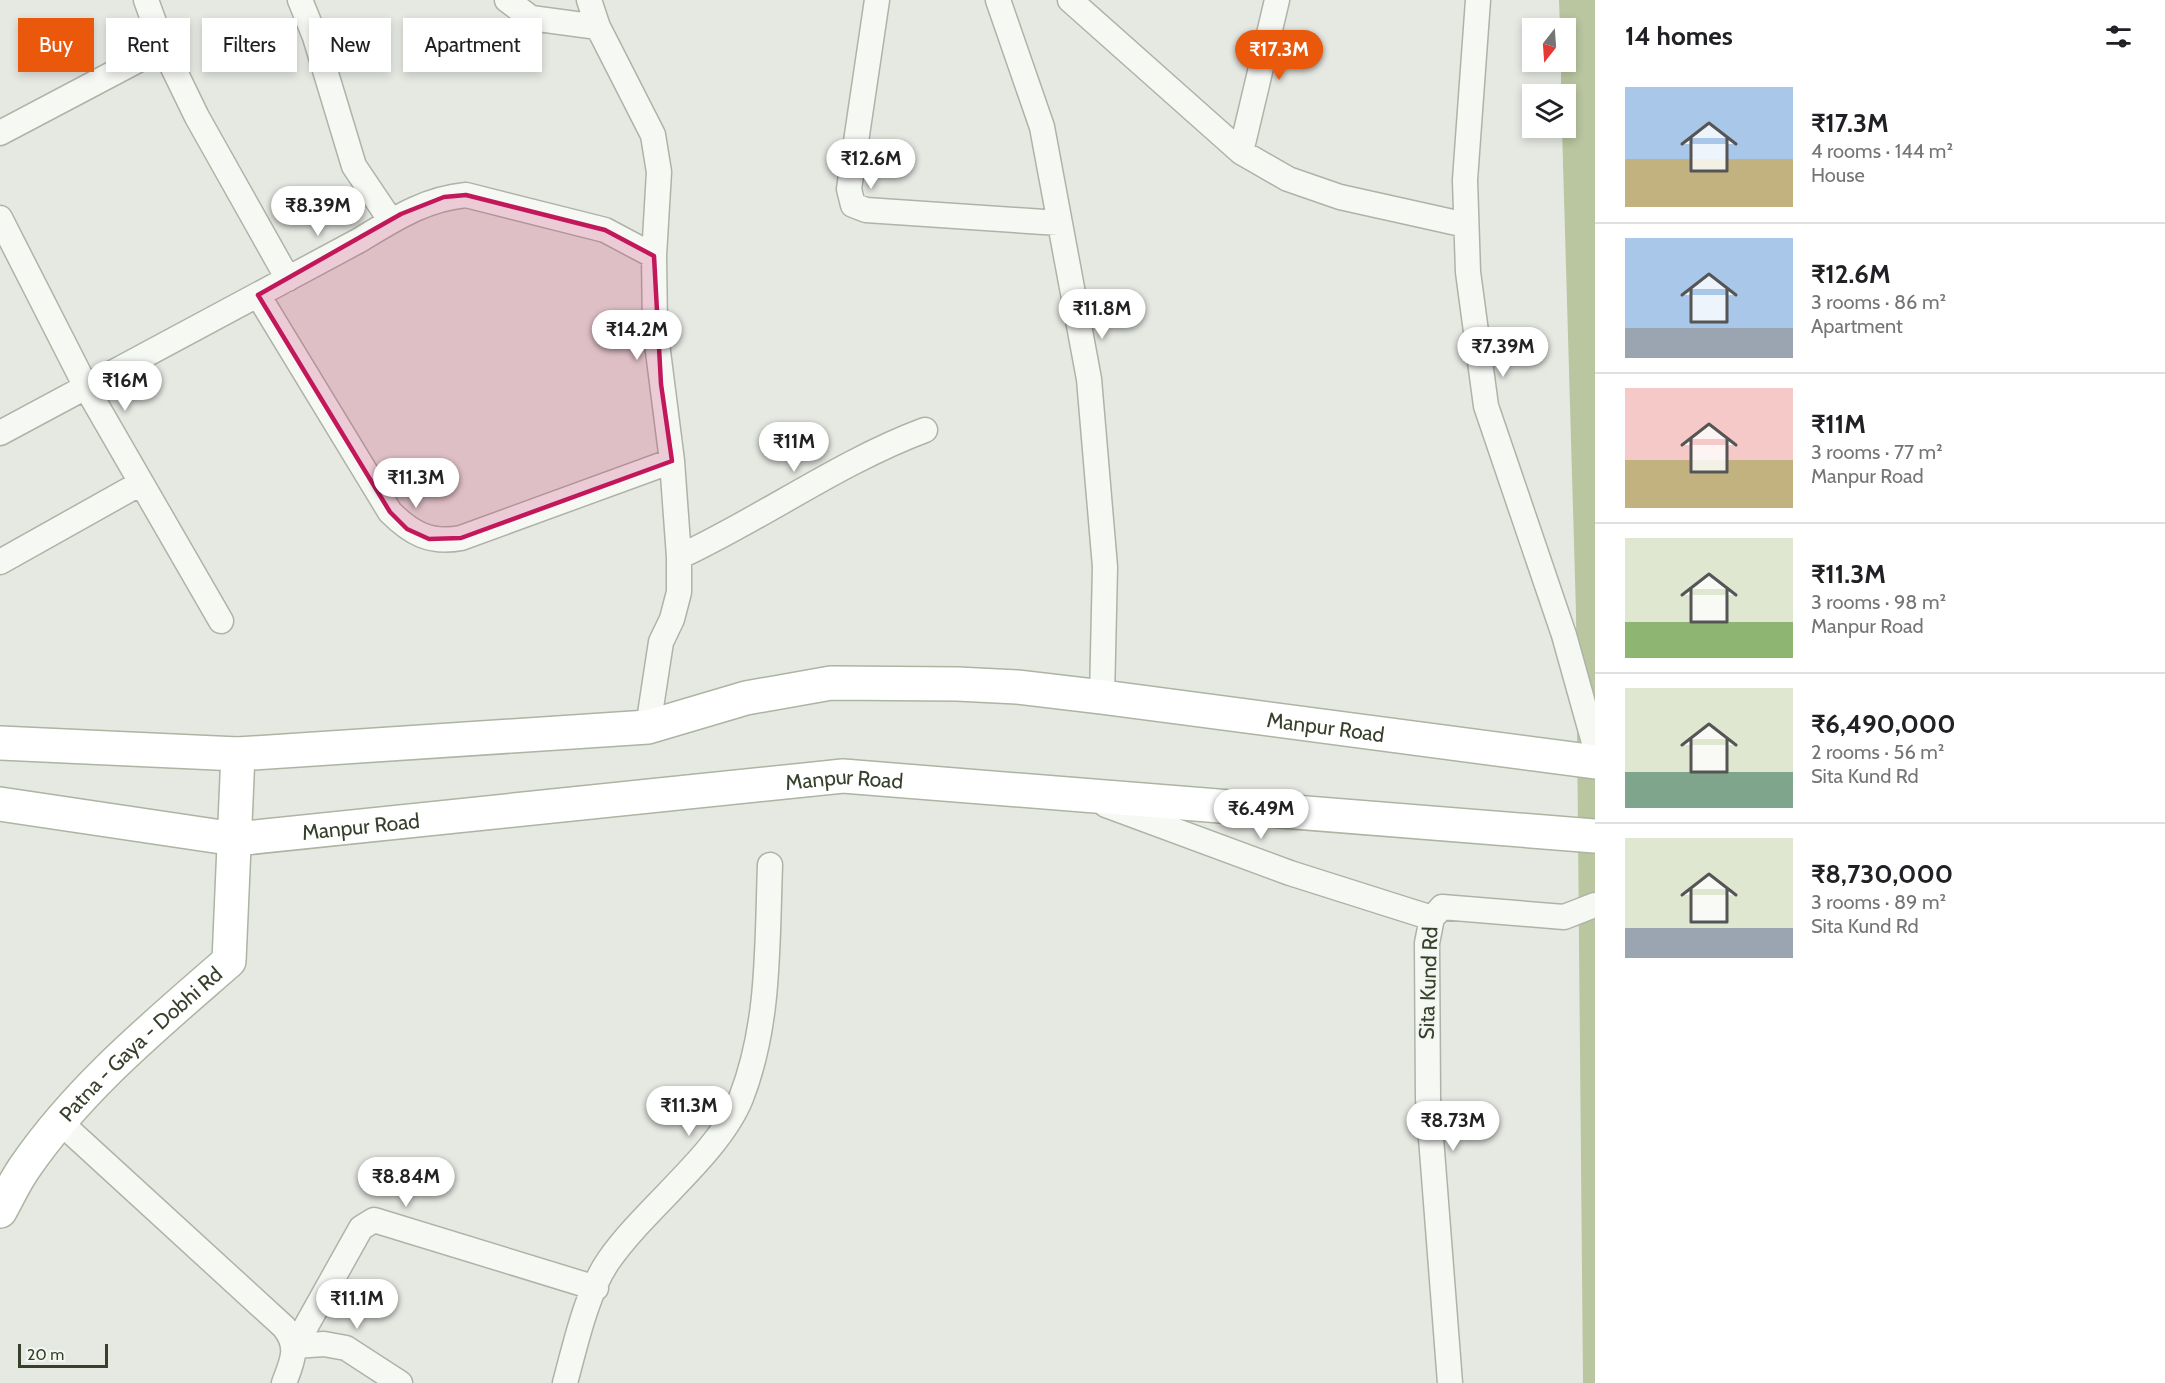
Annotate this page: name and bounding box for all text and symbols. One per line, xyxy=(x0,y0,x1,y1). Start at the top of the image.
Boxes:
chip: Buy xyxy=(18,18,94,72)
chip: Rent xyxy=(106,18,190,72)
chip: Filters xyxy=(202,18,297,72)
chip: New xyxy=(309,18,391,72)
chip: Apartment xyxy=(403,18,542,72)
north arrow xyxy=(1522,18,1576,72)
map controls xyxy=(1522,18,1576,138)
text: 14 homes xyxy=(1625,20,1733,52)
icon: filters xyxy=(2102,20,2135,53)
pin: ₹17.3M xyxy=(1230,30,1328,81)
text: ₹17.3M xyxy=(1249,37,1309,61)
button: layers xyxy=(1522,84,1576,138)
text: ₹17.3M xyxy=(1811,107,1889,139)
icon: home xyxy=(1673,111,1745,183)
pin: ₹12.6M xyxy=(822,139,920,190)
text: 4 rooms · 144 m² xyxy=(1811,139,1953,163)
text: ₹12.6M xyxy=(840,146,902,170)
text: House xyxy=(1811,163,1865,187)
pin: ₹8.39M xyxy=(269,186,367,237)
text: ₹8.39M xyxy=(285,193,351,217)
text: ₹12.6M xyxy=(1811,258,1891,290)
icon: home xyxy=(1673,262,1745,334)
pin: ₹11.8M xyxy=(1053,289,1151,340)
text: 3 rooms · 86 m² xyxy=(1811,290,1946,314)
text: ₹11.8M xyxy=(1073,296,1131,320)
pin: ₹14.2M xyxy=(588,310,686,361)
text: Apartment xyxy=(1811,314,1903,338)
text: ₹14.2M xyxy=(606,317,668,341)
pin: ₹7.39M xyxy=(1454,327,1552,378)
text: ₹7.39M xyxy=(1471,334,1535,358)
pin: ₹16M xyxy=(89,361,161,412)
text: ₹16M xyxy=(102,368,148,392)
text: ₹11M xyxy=(1811,408,1866,440)
icon: home xyxy=(1673,412,1745,484)
pin: ₹11M xyxy=(758,422,830,473)
text: ₹11M xyxy=(773,429,815,453)
text: 3 rooms · 77 m² xyxy=(1811,440,1943,464)
pin: ₹11.3M xyxy=(367,458,465,509)
text: Manpur Road xyxy=(1811,464,1924,488)
text: ₹11.3M xyxy=(387,465,445,489)
text: ₹11.3M xyxy=(1811,558,1886,590)
icon: home xyxy=(1673,562,1745,634)
text: 3 rooms · 98 m² xyxy=(1811,590,1946,614)
text: Manpur Road xyxy=(1811,614,1924,638)
street label: Manpur Road xyxy=(1265,706,1386,747)
text: ₹6,490,000 xyxy=(1811,708,1956,740)
icon: home xyxy=(1673,712,1745,784)
text: 2 rooms · 56 m² xyxy=(1811,740,1944,764)
street label: Manpur Road xyxy=(784,763,904,794)
text: Sita Kund Rd xyxy=(1811,764,1919,788)
pin: ₹6.49M xyxy=(1212,789,1310,840)
text: ₹6.49M xyxy=(1228,796,1294,820)
street label: Manpur Road xyxy=(301,807,421,845)
text: ₹8,730,000 xyxy=(1811,858,1953,890)
icon: home xyxy=(1673,862,1745,934)
text: 3 rooms · 89 m² xyxy=(1811,890,1946,914)
text: Sita Kund Rd xyxy=(1811,914,1919,938)
street label: Sita Kund Rd xyxy=(1414,926,1442,1040)
street label: Patna - Gaya - Dobhi Rd xyxy=(54,961,227,1126)
pin: ₹11.3M xyxy=(640,1086,738,1137)
text: ₹11.3M xyxy=(660,1093,718,1117)
pin: ₹8.73M xyxy=(1404,1101,1502,1152)
text: ₹8.73M xyxy=(1420,1108,1486,1132)
pin: ₹8.84M xyxy=(357,1157,455,1208)
text: ₹8.84M xyxy=(372,1164,440,1188)
pin: ₹11.1M xyxy=(308,1279,406,1330)
text: ₹11.1M xyxy=(330,1286,384,1310)
scale bar xyxy=(18,1341,108,1368)
text: 20 m xyxy=(27,1345,64,1364)

